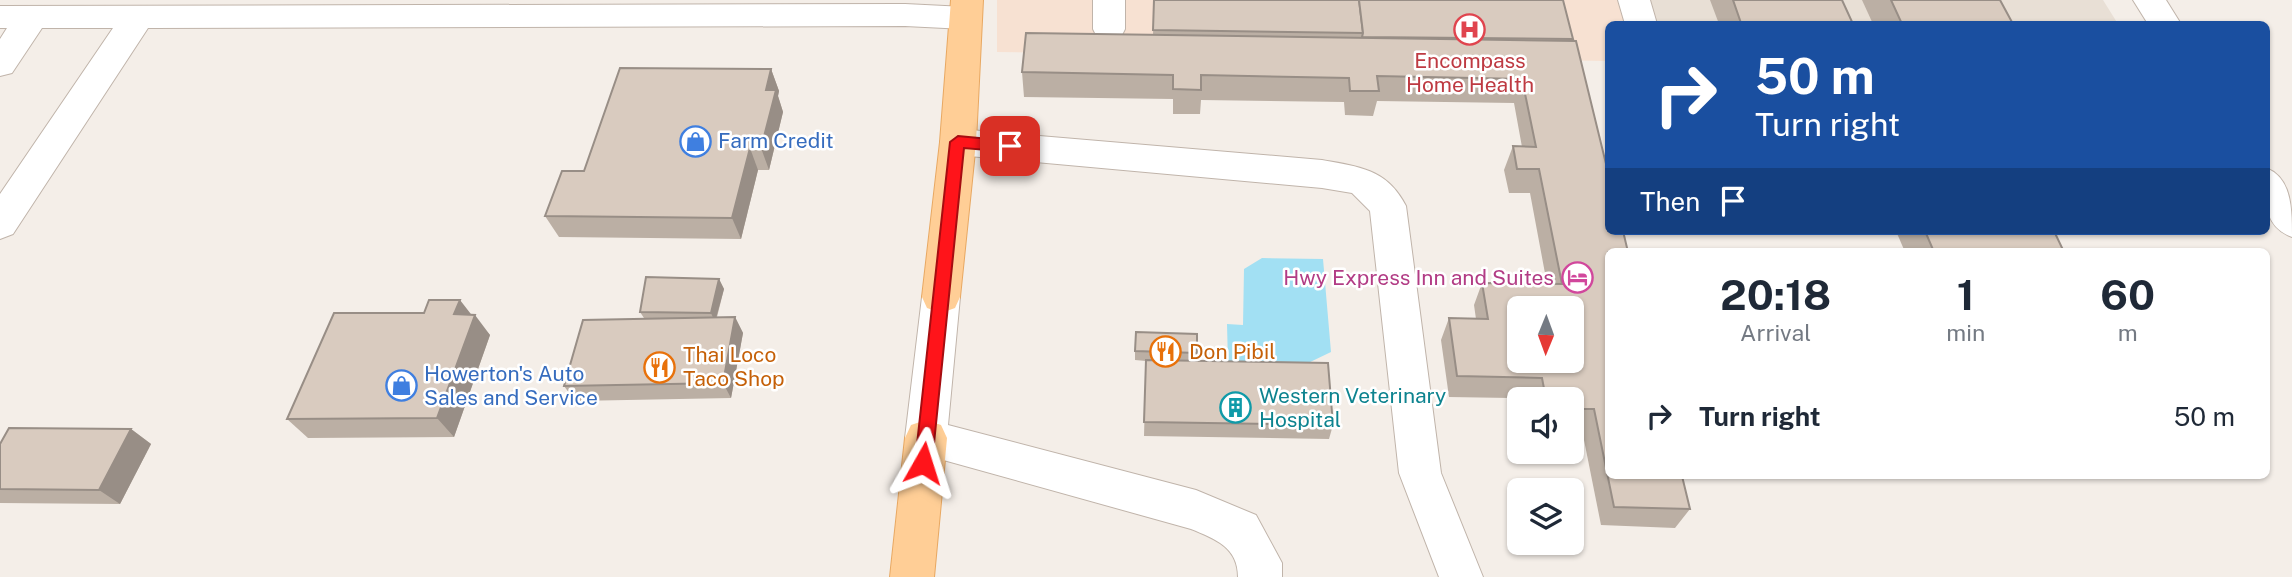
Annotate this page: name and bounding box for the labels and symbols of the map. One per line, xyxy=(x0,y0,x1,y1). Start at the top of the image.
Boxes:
hospital icon: Encompass Home Health xyxy=(1453,12,1487,46)
place label: Encompass Home Health xyxy=(1406,48,1534,97)
pin xyxy=(980,116,1040,176)
shop icon: Farm Credit xyxy=(678,124,712,158)
place label: Farm Credit xyxy=(718,128,834,153)
hotel icon: Hwy Express Inn and Suites xyxy=(1560,261,1594,295)
place label: Hwy Express Inn and Suites xyxy=(1283,265,1554,290)
north arrow xyxy=(1507,296,1584,373)
restaurant icon: Don Pibil xyxy=(1149,335,1183,369)
place label: Don Pibil xyxy=(1189,339,1276,364)
place label: Thai Loco Taco Shop xyxy=(683,342,785,391)
restaurant icon: Thai Loco Taco Shop xyxy=(643,350,677,384)
place label: Howerton's Auto Sales and Service xyxy=(424,361,598,410)
shop icon: Howerton's Auto Sales and Service xyxy=(384,369,418,403)
place label: Western Veterinary Hospital xyxy=(1259,383,1446,432)
building icon: Western Veterinary Hospital xyxy=(1219,391,1253,425)
position arrow xyxy=(886,426,960,500)

